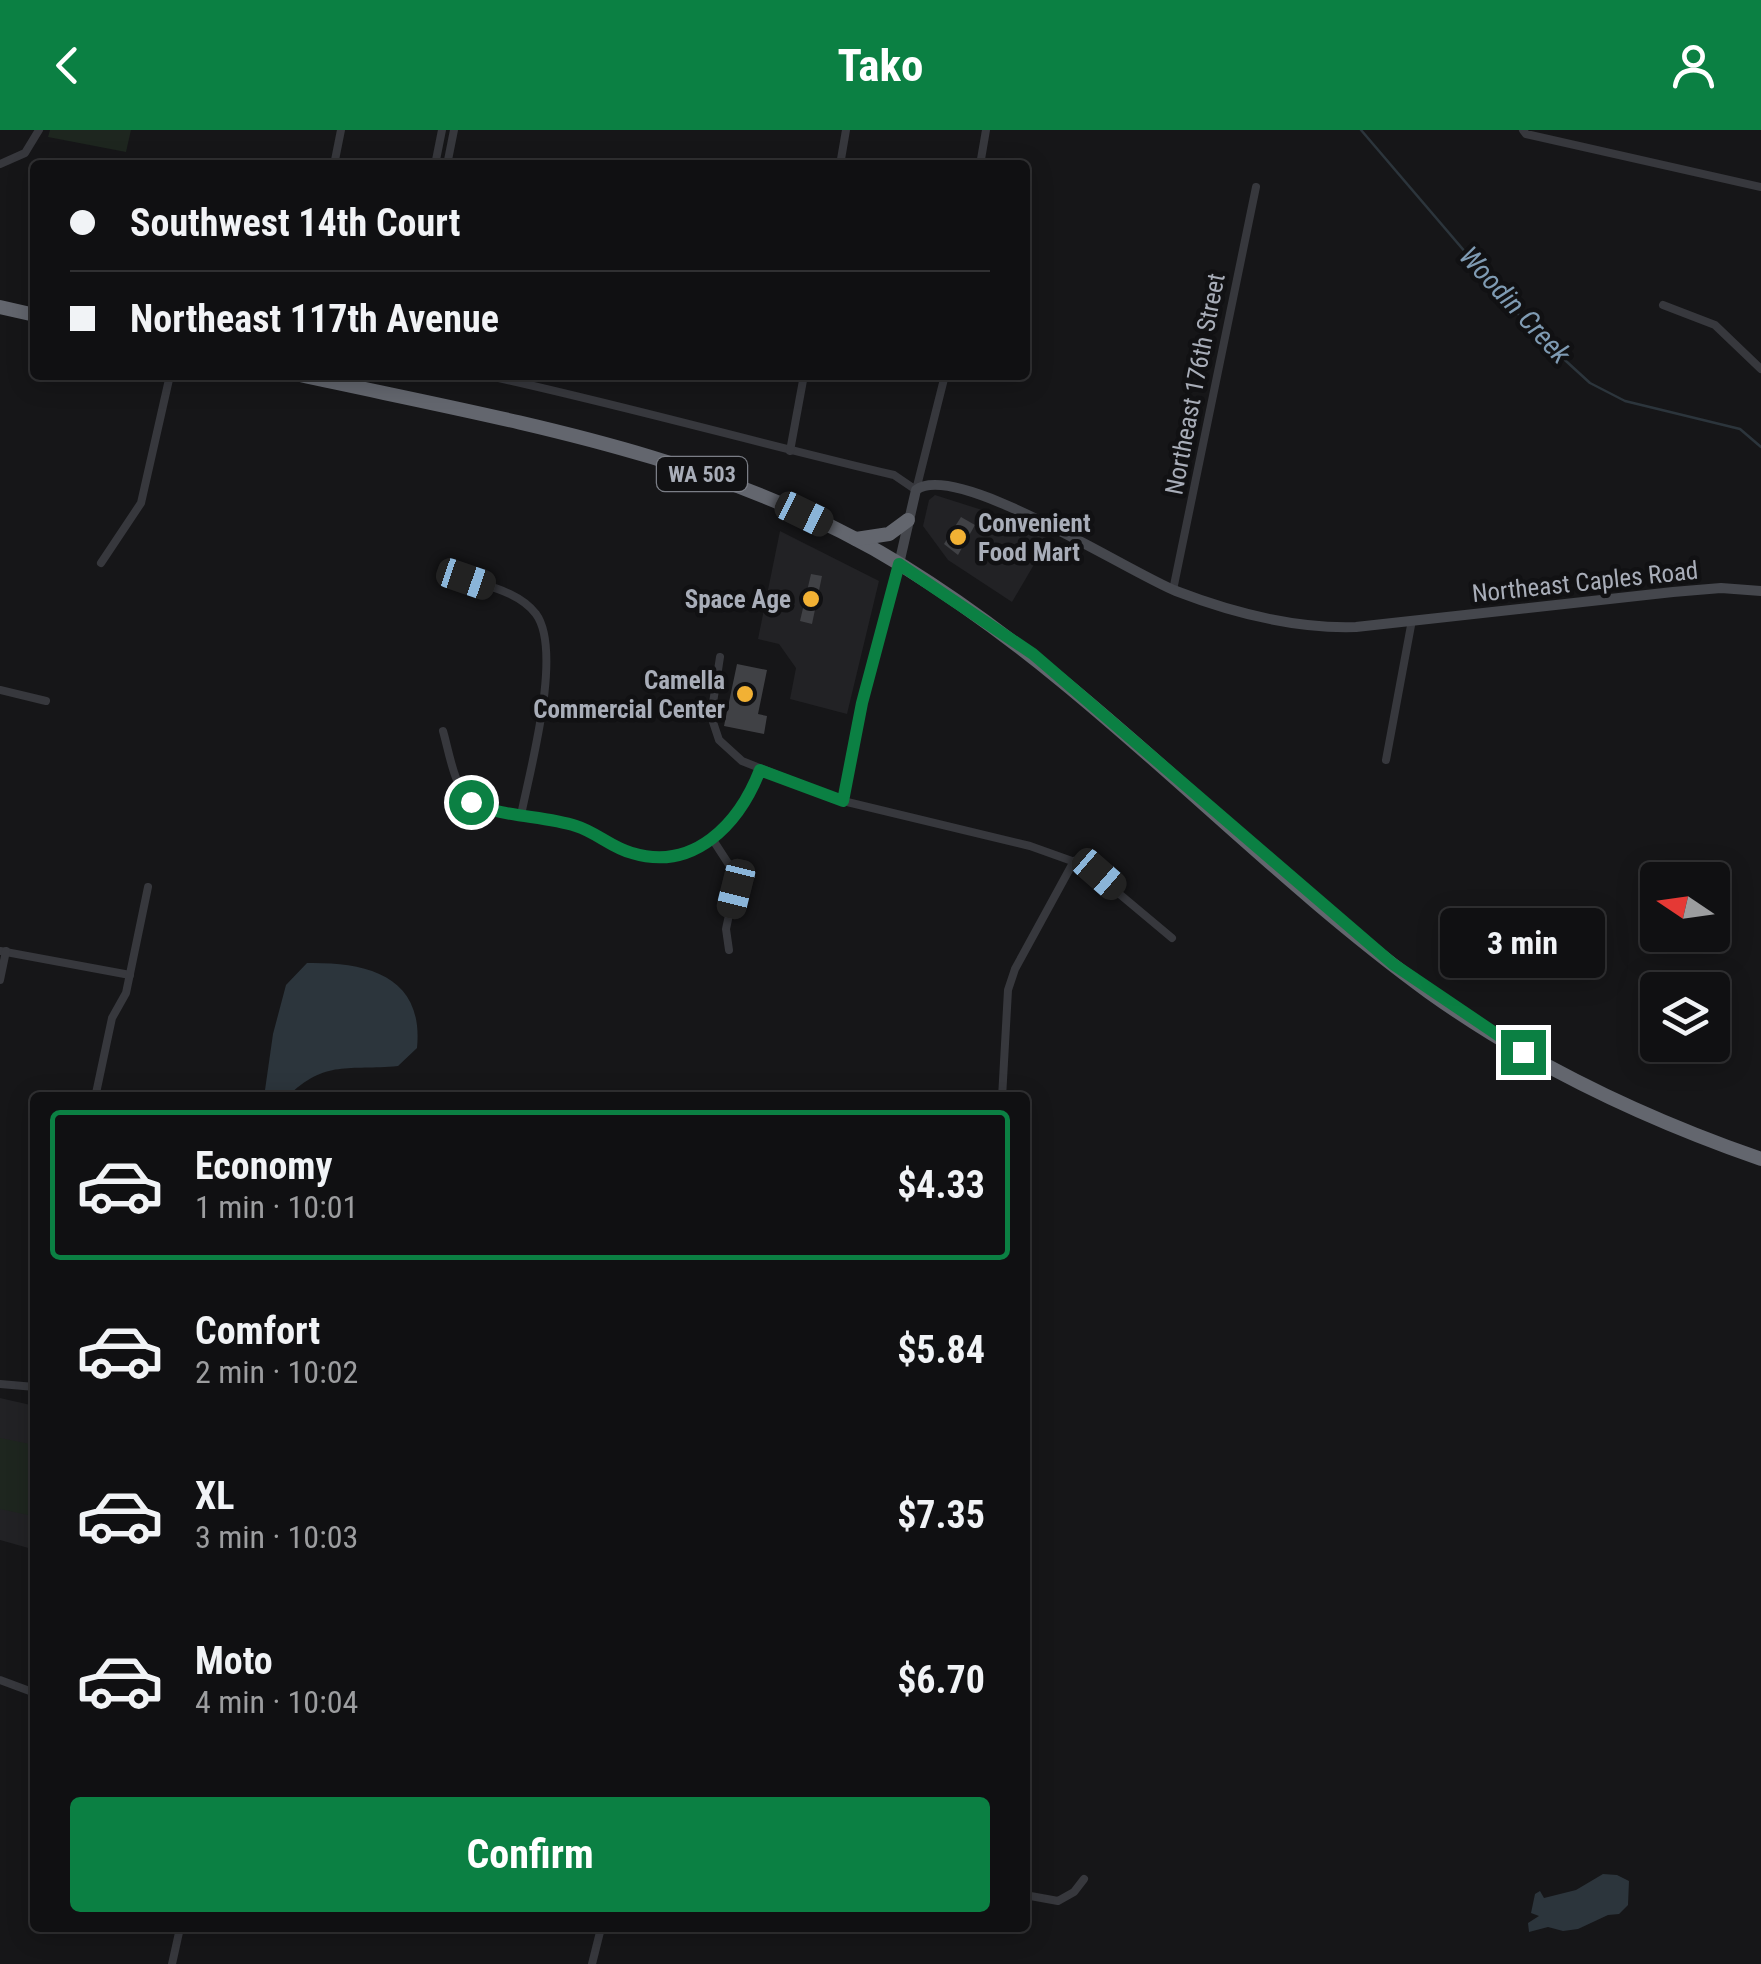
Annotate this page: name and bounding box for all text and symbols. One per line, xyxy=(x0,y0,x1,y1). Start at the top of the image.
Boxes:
icon: back xyxy=(40,38,95,93)
icon: person xyxy=(1666,38,1721,93)
text: Tako xyxy=(838,39,923,92)
text: Southwest 14th Court xyxy=(130,201,460,245)
water label: Woodin Creek xyxy=(1453,240,1578,371)
street label: Northeast 176th Street xyxy=(1159,271,1231,497)
text: Northeast 117th Avenue xyxy=(130,297,499,341)
road number: WA 503 xyxy=(657,457,747,491)
car xyxy=(770,487,838,541)
place label: Convenient Food Mart xyxy=(978,509,1091,567)
marker: Convenient Food Mart xyxy=(947,526,969,548)
car xyxy=(433,555,499,603)
street label: Northeast Caples Road xyxy=(1470,556,1700,608)
place label: Space Age xyxy=(685,585,791,614)
marker: Space Age xyxy=(800,588,822,610)
place label: Camella Commercial Center xyxy=(533,666,725,724)
marker: Camella Commercial Center xyxy=(734,683,756,705)
route start xyxy=(449,780,494,825)
car xyxy=(1067,843,1131,905)
car xyxy=(714,856,758,922)
north arrow xyxy=(1640,862,1730,952)
map controls xyxy=(1640,862,1730,1062)
callout: 3 min xyxy=(1440,907,1606,977)
text: 3 min xyxy=(1487,924,1558,962)
button: layers xyxy=(1640,972,1730,1062)
route end xyxy=(1501,1030,1546,1075)
icon: car xyxy=(75,1140,165,1230)
text: Economy xyxy=(195,1144,332,1188)
text: $4.33 xyxy=(897,1163,985,1207)
text: 1 min · 10:01 xyxy=(195,1188,358,1226)
icon: car xyxy=(75,1305,165,1395)
text: Comfort xyxy=(195,1309,320,1353)
text: $5.84 xyxy=(897,1328,985,1372)
text: 2 min · 10:02 xyxy=(195,1353,358,1391)
icon: car xyxy=(75,1470,165,1560)
text: XL xyxy=(195,1474,234,1518)
text: $7.35 xyxy=(897,1493,985,1537)
text: 3 min · 10:03 xyxy=(195,1518,358,1556)
icon: car xyxy=(75,1635,165,1725)
text: Moto xyxy=(195,1639,273,1683)
text: $6.70 xyxy=(897,1658,985,1702)
text: 4 min · 10:04 xyxy=(195,1683,358,1721)
button: Confirm xyxy=(70,1797,990,1912)

